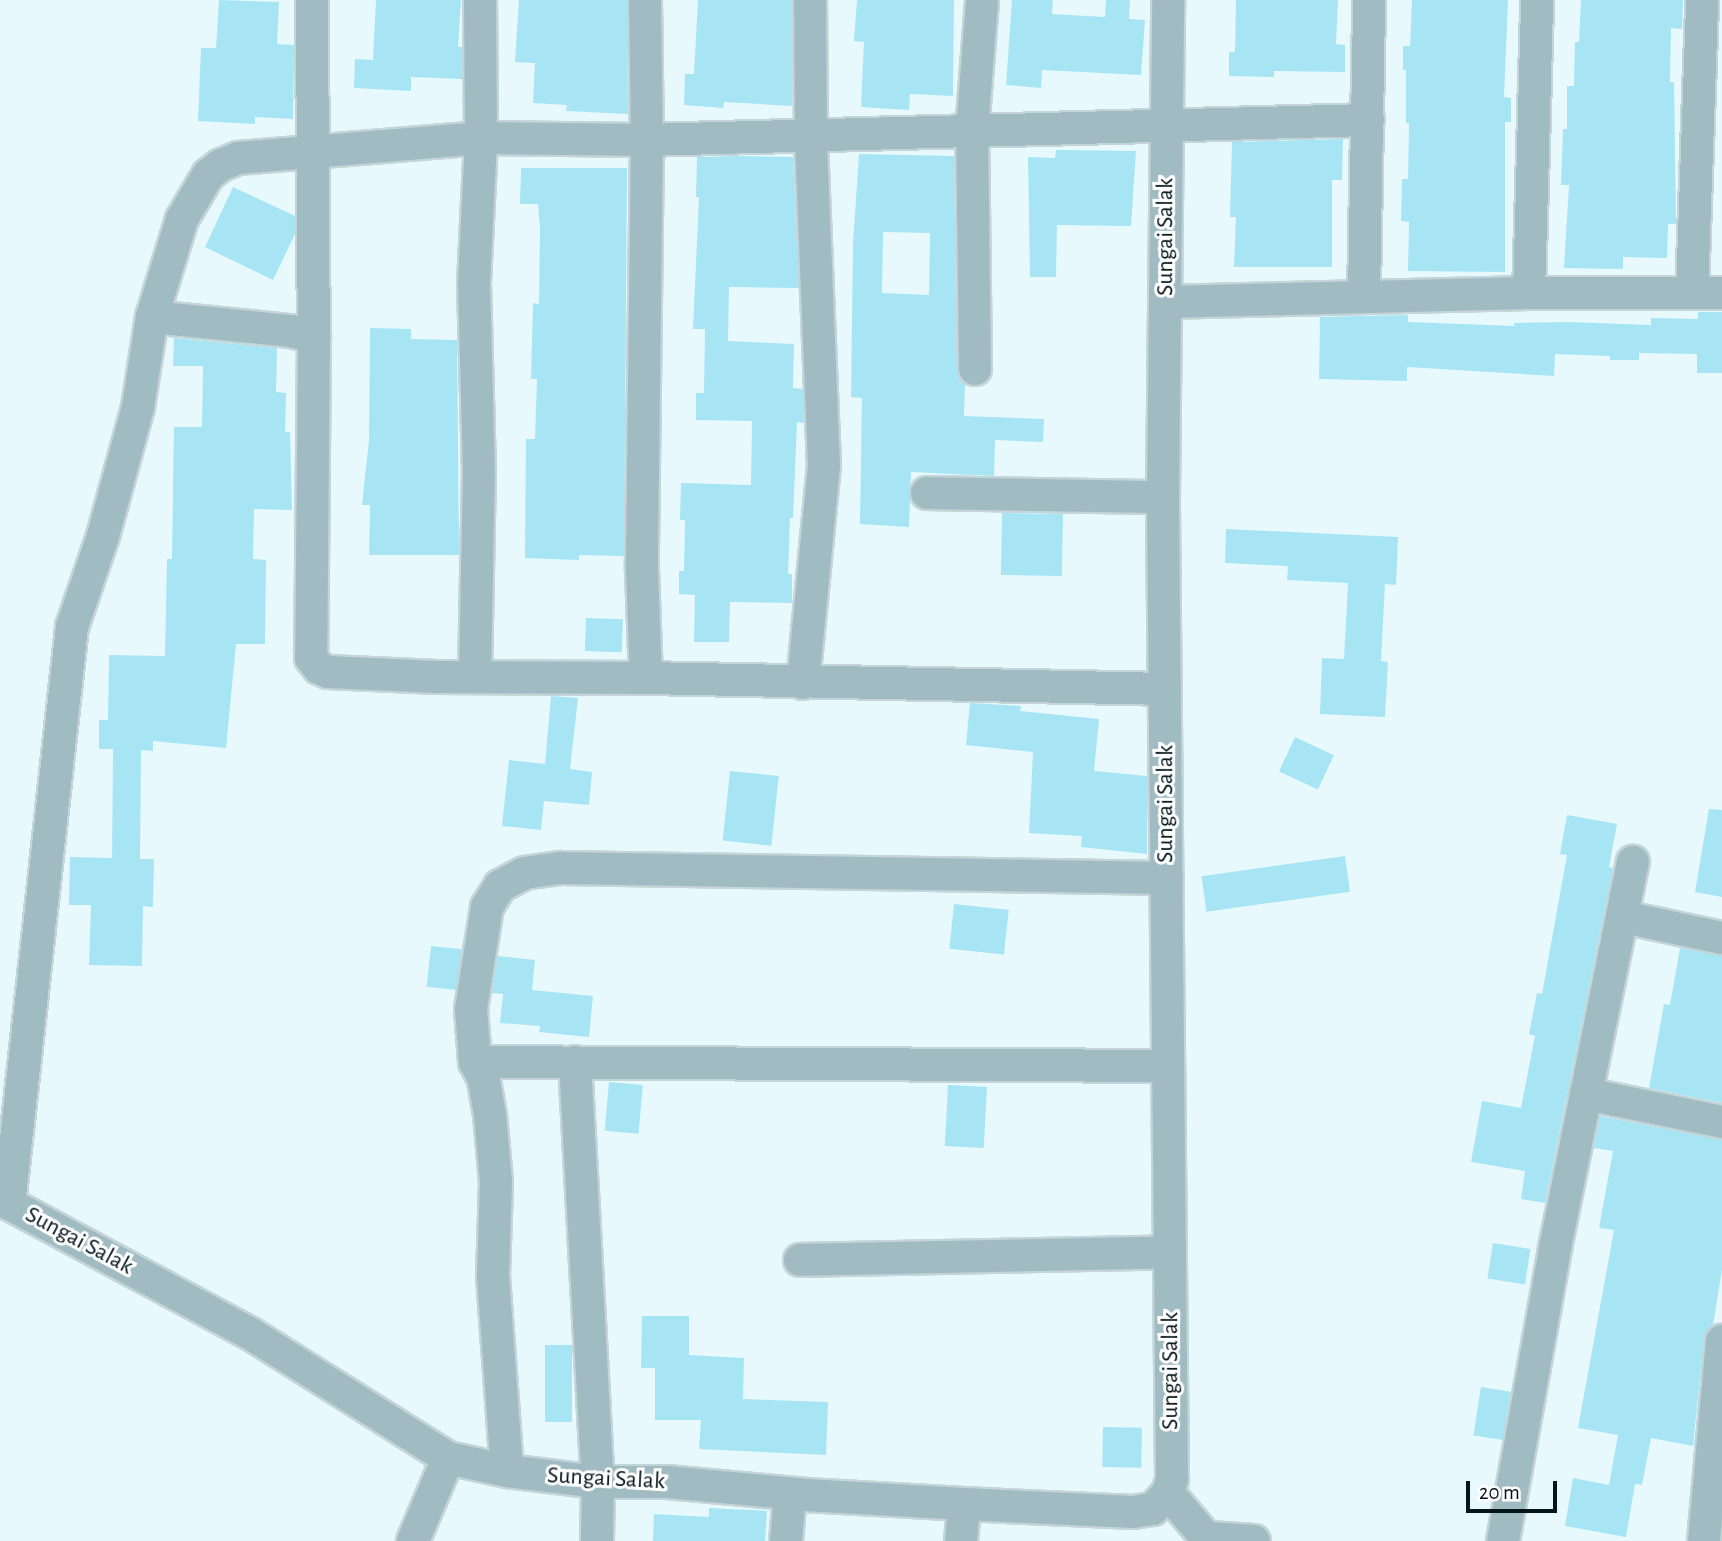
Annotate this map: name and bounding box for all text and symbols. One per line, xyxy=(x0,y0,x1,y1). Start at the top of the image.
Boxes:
street label: Sungai Salak xyxy=(1152,178,1180,296)
street label: Sungai Salak xyxy=(1152,745,1180,863)
street label: Sungai Salak xyxy=(20,1201,138,1281)
street label: Sungai Salak xyxy=(1157,1312,1185,1430)
street label: Sungai Salak xyxy=(546,1462,666,1496)
scale bar xyxy=(1470,1468,1561,1512)
text: 20 m xyxy=(1479,1482,1520,1503)

